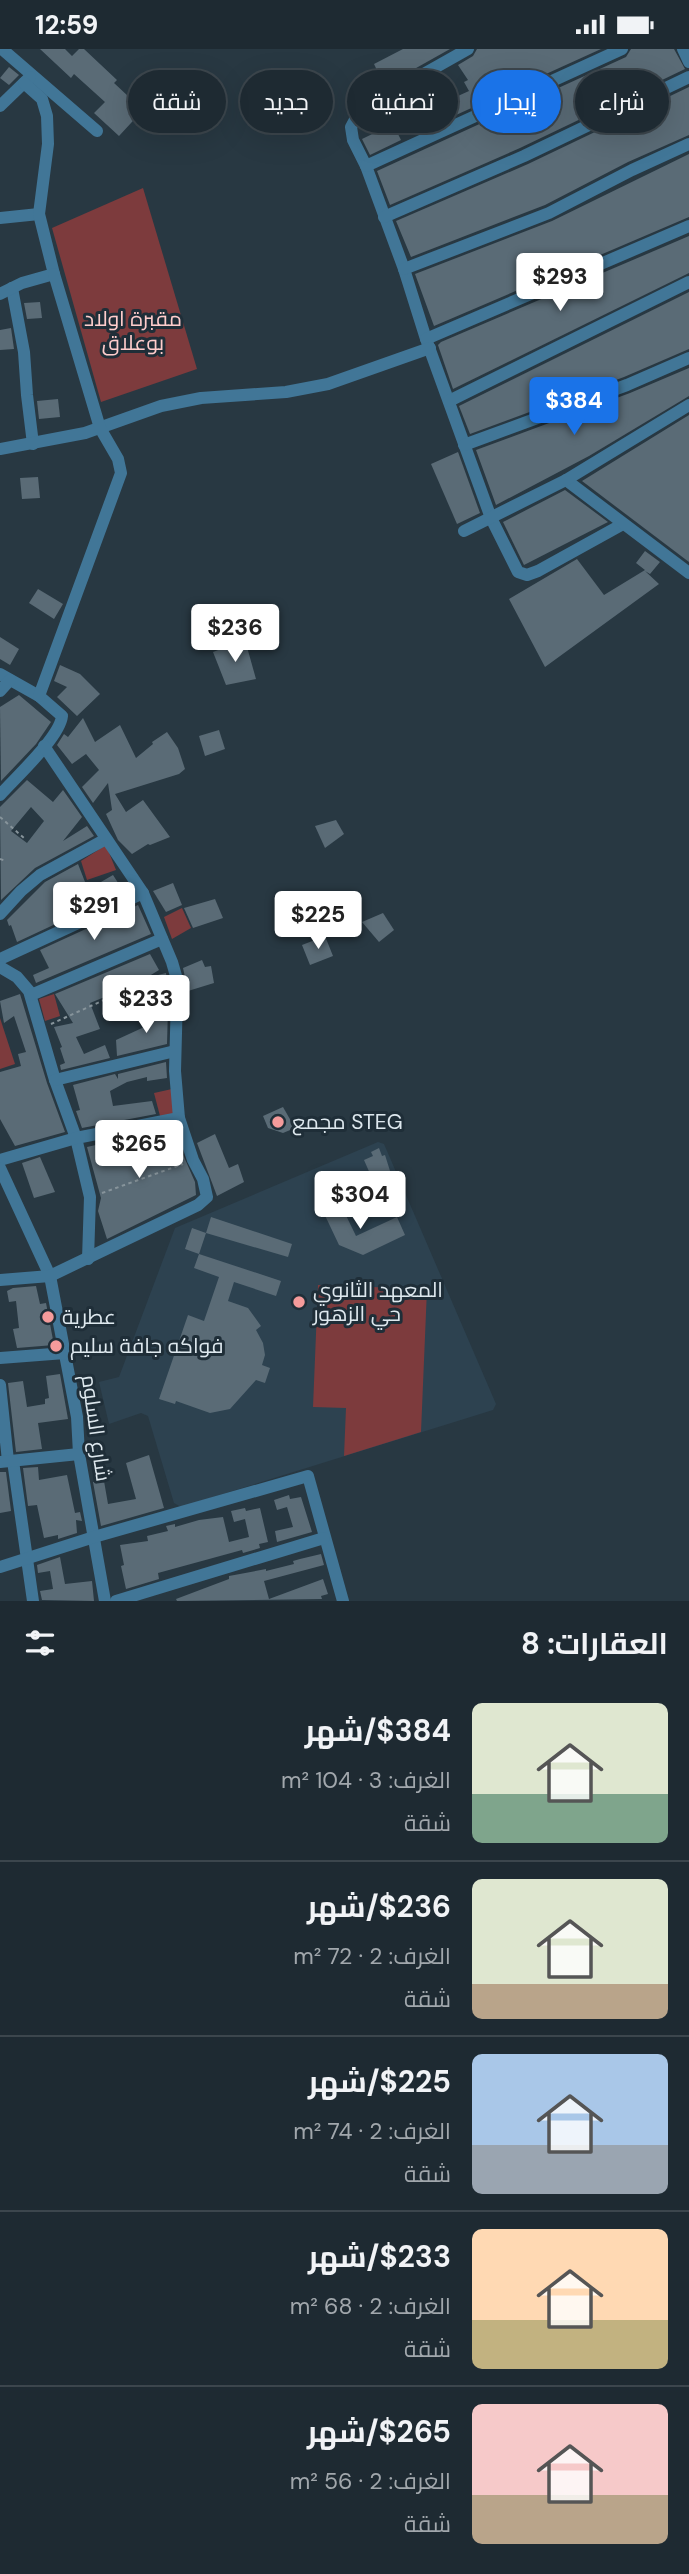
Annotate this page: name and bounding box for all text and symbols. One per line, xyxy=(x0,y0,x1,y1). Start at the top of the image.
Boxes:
text: 12:59 xyxy=(35,8,98,42)
chip: شقة xyxy=(128,70,226,133)
chip: جديد xyxy=(240,70,333,133)
chip: تصفية xyxy=(347,70,458,133)
chip: إيجار xyxy=(472,70,561,133)
chip: شراء xyxy=(575,70,669,133)
pin: $293 xyxy=(519,253,601,313)
text: $293 xyxy=(532,261,588,291)
park label: مقبرة اولاد بوعلاق xyxy=(84,305,182,357)
pin: $384 xyxy=(533,377,615,437)
text: $384 xyxy=(545,385,603,415)
pin: $236 xyxy=(194,605,276,664)
text: $236 xyxy=(207,612,263,642)
pin: $291 xyxy=(53,883,135,942)
text: $291 xyxy=(69,890,119,920)
pin: $225 xyxy=(277,891,359,951)
text: $225 xyxy=(291,899,345,929)
pin: $233 xyxy=(105,975,187,1035)
text: $233 xyxy=(119,983,173,1013)
place label: مجمع STEG xyxy=(292,1108,403,1136)
marker: مجمع STEG xyxy=(270,1114,286,1130)
pin: $265 xyxy=(98,1121,180,1180)
text: $265 xyxy=(111,1128,167,1158)
pin: $304 xyxy=(319,1171,401,1231)
text: $304 xyxy=(331,1179,389,1209)
place label: المعهد الثانوي حي الزهور xyxy=(312,1276,443,1330)
marker: المعهد الثانوي حي الزهور xyxy=(291,1294,307,1310)
place label: عطرية xyxy=(62,1303,116,1331)
marker: عطرية xyxy=(40,1309,56,1325)
place label: فواكه جافة سليم xyxy=(70,1332,224,1360)
marker: فواكه جافة سليم xyxy=(48,1338,64,1354)
street label: شارع السلوم xyxy=(75,1373,117,1483)
icon: filters xyxy=(21,1624,59,1662)
text: العقارات: 8 xyxy=(521,1624,668,1663)
text: $384/شهر xyxy=(305,1711,451,1750)
icon: home xyxy=(528,1731,612,1815)
text: الغرف: 3 · 104 m² xyxy=(281,1765,451,1795)
text: شقة xyxy=(404,1808,451,1838)
text: $236/شهر xyxy=(307,1887,451,1926)
icon: home xyxy=(528,1907,612,1991)
text: الغرف: 2 · 72 m² xyxy=(293,1941,451,1971)
text: شقة xyxy=(404,1984,451,2014)
text: $225/شهر xyxy=(308,2062,451,2101)
icon: home xyxy=(528,2082,612,2166)
text: الغرف: 2 · 74 m² xyxy=(293,2116,451,2146)
text: شقة xyxy=(404,2159,451,2189)
text: $233/شهر xyxy=(308,2237,451,2276)
icon: home xyxy=(528,2257,612,2341)
text: الغرف: 2 · 68 m² xyxy=(290,2291,451,2321)
text: شقة xyxy=(404,2334,451,2364)
text: $265/شهر xyxy=(307,2412,451,2451)
icon: home xyxy=(528,2432,612,2516)
text: الغرف: 2 · 56 m² xyxy=(290,2466,451,2496)
text: شقة xyxy=(404,2509,451,2539)

